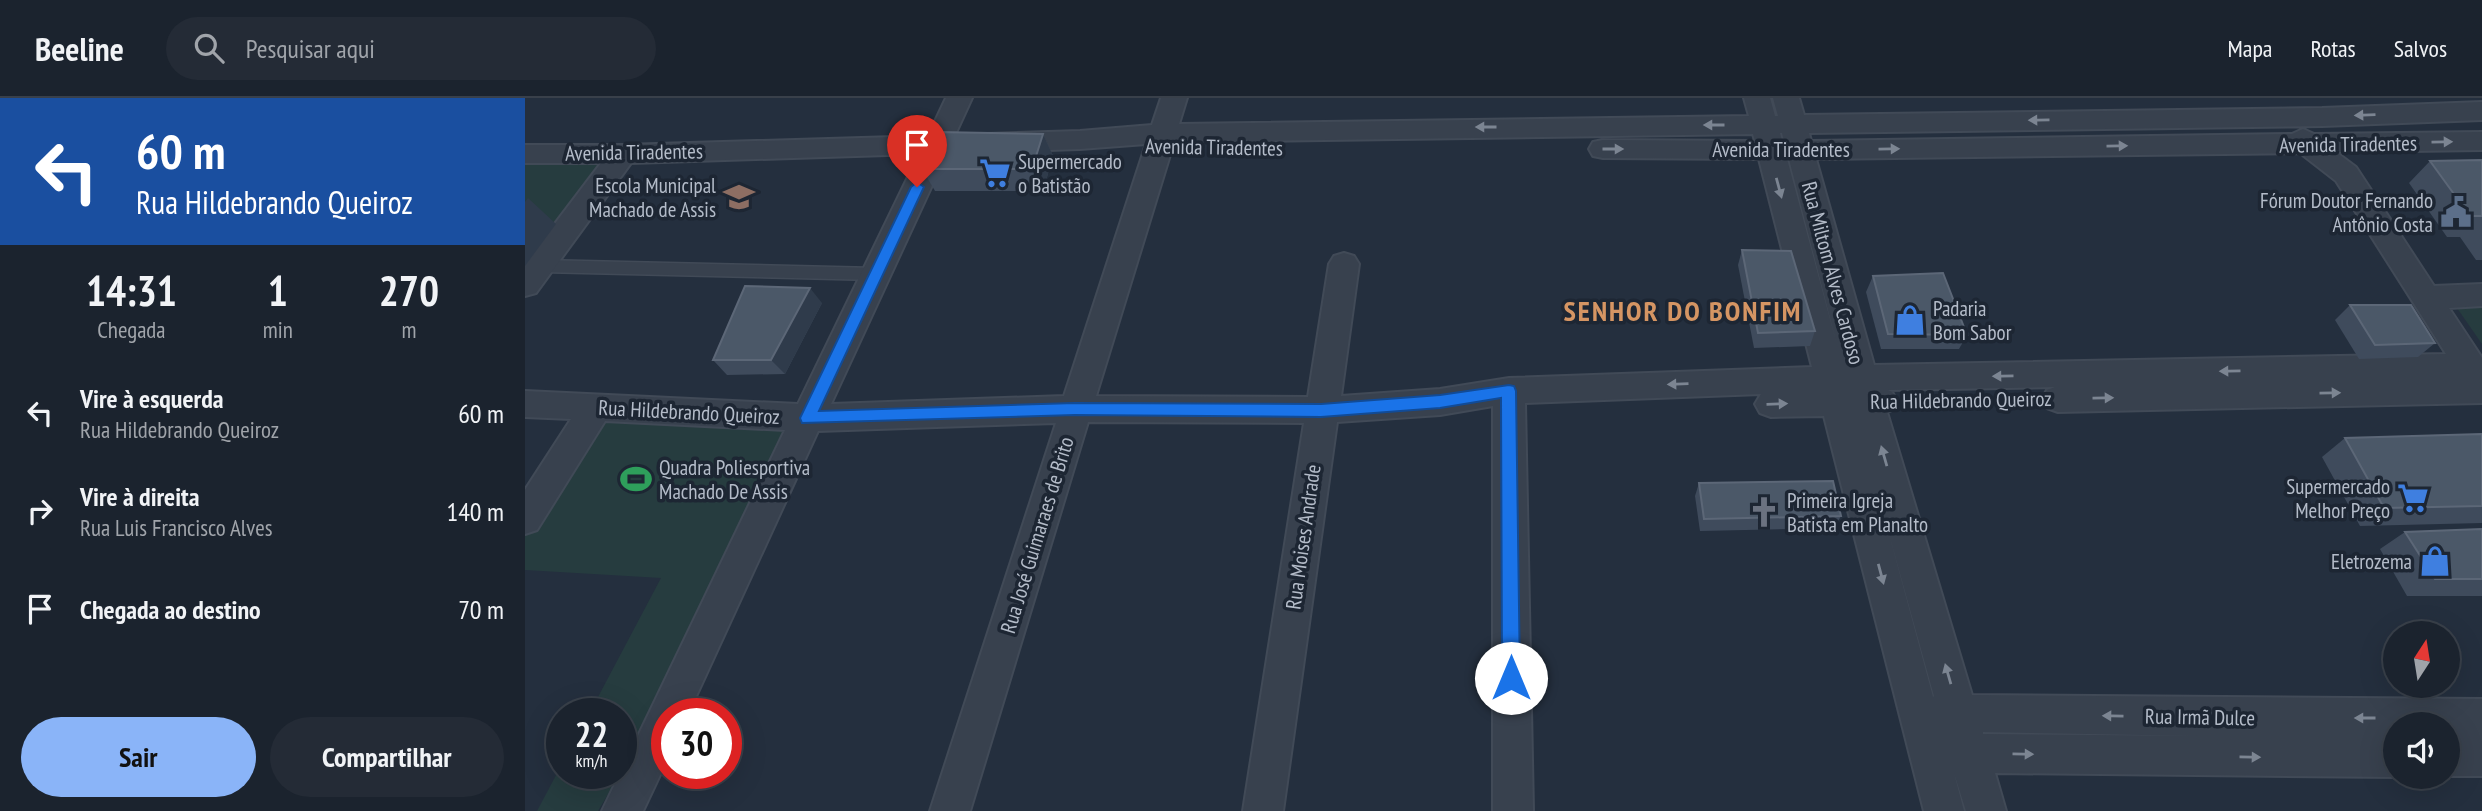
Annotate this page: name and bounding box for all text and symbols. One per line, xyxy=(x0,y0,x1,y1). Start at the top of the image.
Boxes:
search box xyxy=(166,17,656,80)
text: Beeline xyxy=(35,27,124,70)
icon: search xyxy=(190,29,228,67)
text: Pesquisar aqui xyxy=(246,32,375,65)
text: Mapa xyxy=(2228,33,2272,64)
text: Rotas xyxy=(2310,33,2356,64)
text: Salvos xyxy=(2394,33,2447,64)
one-way arrow xyxy=(2354,110,2376,121)
pin xyxy=(887,115,947,187)
one-way arrow xyxy=(2028,115,2050,126)
text: 60 m xyxy=(136,119,225,183)
one-way arrow xyxy=(1703,119,1725,131)
one-way arrow xyxy=(1475,121,1497,133)
icon: left xyxy=(21,126,112,217)
icon: arrive xyxy=(898,126,936,164)
street label: Avenida Tiradentes xyxy=(2279,129,2417,159)
street label: Avenida Tiradentes xyxy=(1145,132,1283,162)
street label: Avenida Tiradentes xyxy=(1712,136,1850,163)
one-way arrow xyxy=(2432,136,2454,148)
street label: Avenida Tiradentes xyxy=(565,137,703,167)
one-way arrow xyxy=(2106,141,2128,152)
one-way arrow xyxy=(1602,143,1624,155)
one-way arrow xyxy=(1879,143,1901,155)
place label: Supermercado o Batistão xyxy=(1018,148,1122,199)
supermarket icon: Supermercado o Batistão xyxy=(978,156,1012,190)
place label: Escola Municipal Machado de Assis xyxy=(589,172,716,223)
one-way arrow xyxy=(1775,178,1785,199)
street label: Rua Miltom Alves Cardoso xyxy=(1796,179,1870,367)
school or university icon: Escola Municipal Machado de Assis xyxy=(722,180,756,214)
text: Rua Hildebrando Queiroz xyxy=(136,181,413,223)
place label: Fórum Doutor Fernando Antônio Costa xyxy=(2260,187,2433,238)
public building icon: Fórum Doutor Fernando Antônio Costa xyxy=(2439,195,2473,229)
text: 14:31 xyxy=(86,263,177,318)
text: 1 xyxy=(268,263,288,318)
text: 270 xyxy=(379,263,439,318)
district label: SENHOR DO BONFIM xyxy=(1564,292,1802,329)
place label: Padaria Bom Sabor xyxy=(1933,295,2012,346)
shop icon: Padaria Bom Sabor xyxy=(1893,303,1927,337)
text: Chegada xyxy=(97,315,166,344)
text: min xyxy=(263,315,293,344)
text: m xyxy=(401,315,416,344)
one-way arrow xyxy=(2219,366,2241,377)
one-way arrow xyxy=(1992,370,2014,382)
one-way arrow xyxy=(1666,379,1688,390)
text: Vire à esquerda xyxy=(80,382,223,415)
street label: Rua Hildebrando Queiroz xyxy=(1870,385,2052,415)
one-way arrow xyxy=(2319,387,2341,399)
one-way arrow xyxy=(2092,392,2114,403)
icon: left xyxy=(21,394,59,432)
street label: Rua Hildebrando Queiroz xyxy=(598,394,780,430)
text: 60 m xyxy=(458,397,504,430)
one-way arrow xyxy=(1766,398,1788,409)
text: Rua Hildebrando Queiroz xyxy=(80,415,279,444)
street label: Rua José Guimaraes de Brito xyxy=(994,434,1080,636)
one-way arrow xyxy=(1879,445,1889,466)
place label: Quadra Poliesportiva Machado De Assis xyxy=(659,454,810,505)
sports icon: Quadra Poliesportiva Machado De Assis xyxy=(619,462,653,496)
street label: Rua Moises Andrade xyxy=(1279,463,1327,611)
place label: Supermercado Melhor Preço xyxy=(2286,473,2390,524)
text: Vire à direita xyxy=(80,480,199,513)
supermarket icon: Supermercado Melhor Preço xyxy=(2396,481,2430,515)
place label: Primeira Igreja Batista em Planalto xyxy=(1787,487,1928,538)
icon: right xyxy=(21,492,59,530)
text: 140 m xyxy=(446,495,504,528)
church icon: Primeira Igreja Batista em Planalto xyxy=(1747,495,1781,529)
text: Rua Luis Francisco Alves xyxy=(80,513,272,542)
shop icon: Eletrozema xyxy=(2418,544,2452,578)
place label: Eletrozema xyxy=(2331,548,2412,575)
one-way arrow xyxy=(1876,563,1887,585)
icon: arrive xyxy=(21,590,59,628)
text: Chegada ao destino xyxy=(80,593,261,626)
text: 70 m xyxy=(458,593,504,626)
north arrow xyxy=(2383,621,2461,698)
map controls xyxy=(2383,621,2460,789)
position arrow xyxy=(1474,641,1548,715)
one-way arrow xyxy=(1942,663,1953,685)
speed limit sign: 30 xyxy=(651,698,742,789)
street label: Rua Irmã Dulce xyxy=(2145,703,2255,731)
one-way arrow xyxy=(2102,710,2124,722)
text: 22 xyxy=(575,711,608,757)
one-way arrow xyxy=(2354,712,2376,724)
button: sound xyxy=(2383,712,2460,789)
button: Sair xyxy=(21,717,256,797)
button: Compartilhar xyxy=(270,717,504,797)
one-way arrow xyxy=(2012,748,2034,760)
text: km/h xyxy=(576,749,607,772)
one-way arrow xyxy=(2239,751,2261,763)

